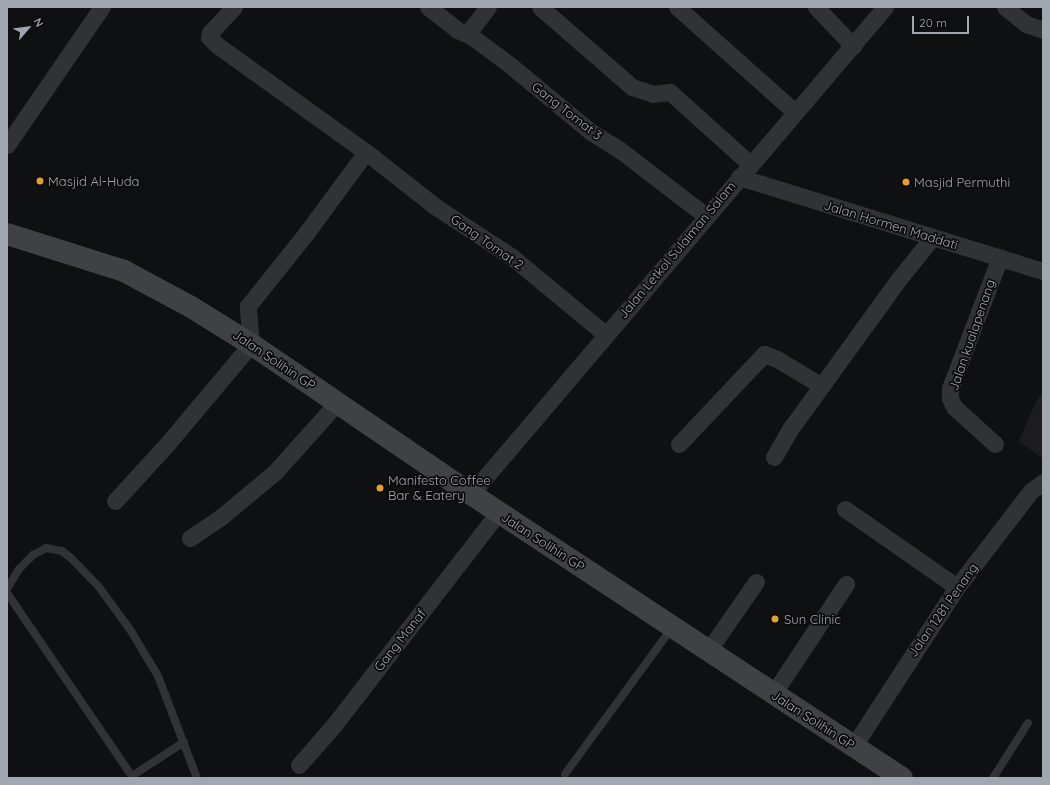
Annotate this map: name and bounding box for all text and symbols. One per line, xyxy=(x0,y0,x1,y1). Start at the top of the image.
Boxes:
north arrow xyxy=(8,8,48,48)
scale bar xyxy=(914,8,971,34)
text: 20 m xyxy=(919,15,947,30)
text: N xyxy=(31,16,47,29)
street label: Gang Tomat 3 xyxy=(529,79,605,143)
place label: Masjid Al-Huda xyxy=(48,173,139,189)
place label: Masjid Permuthi xyxy=(914,174,1010,190)
marker: Masjid Al-Huda xyxy=(35,176,45,186)
marker: Masjid Permuthi xyxy=(901,177,911,187)
street label: Jalan Letkol Sulaiman Salam xyxy=(615,178,739,322)
street label: Jalan Hormen Maddati xyxy=(822,197,960,253)
street label: Gang Tomat 2 xyxy=(448,211,526,273)
street label: Jalan kualapenang xyxy=(946,277,998,393)
street label: Jalan Solihin GP xyxy=(230,327,318,393)
place label: Manifesto Coffee Bar & Eatery xyxy=(388,473,491,504)
marker: Manifesto Coffee Bar & Eatery xyxy=(375,483,385,493)
street label: Jalan Solihin GP xyxy=(498,509,588,575)
street label: Jalan 1281 Penang xyxy=(905,560,981,660)
street label: Gang Manaf xyxy=(371,606,429,674)
place label: Sun Clinic xyxy=(784,611,841,627)
marker: Sun Clinic xyxy=(769,613,781,625)
street label: Jalan Solihin GP xyxy=(768,687,858,753)

